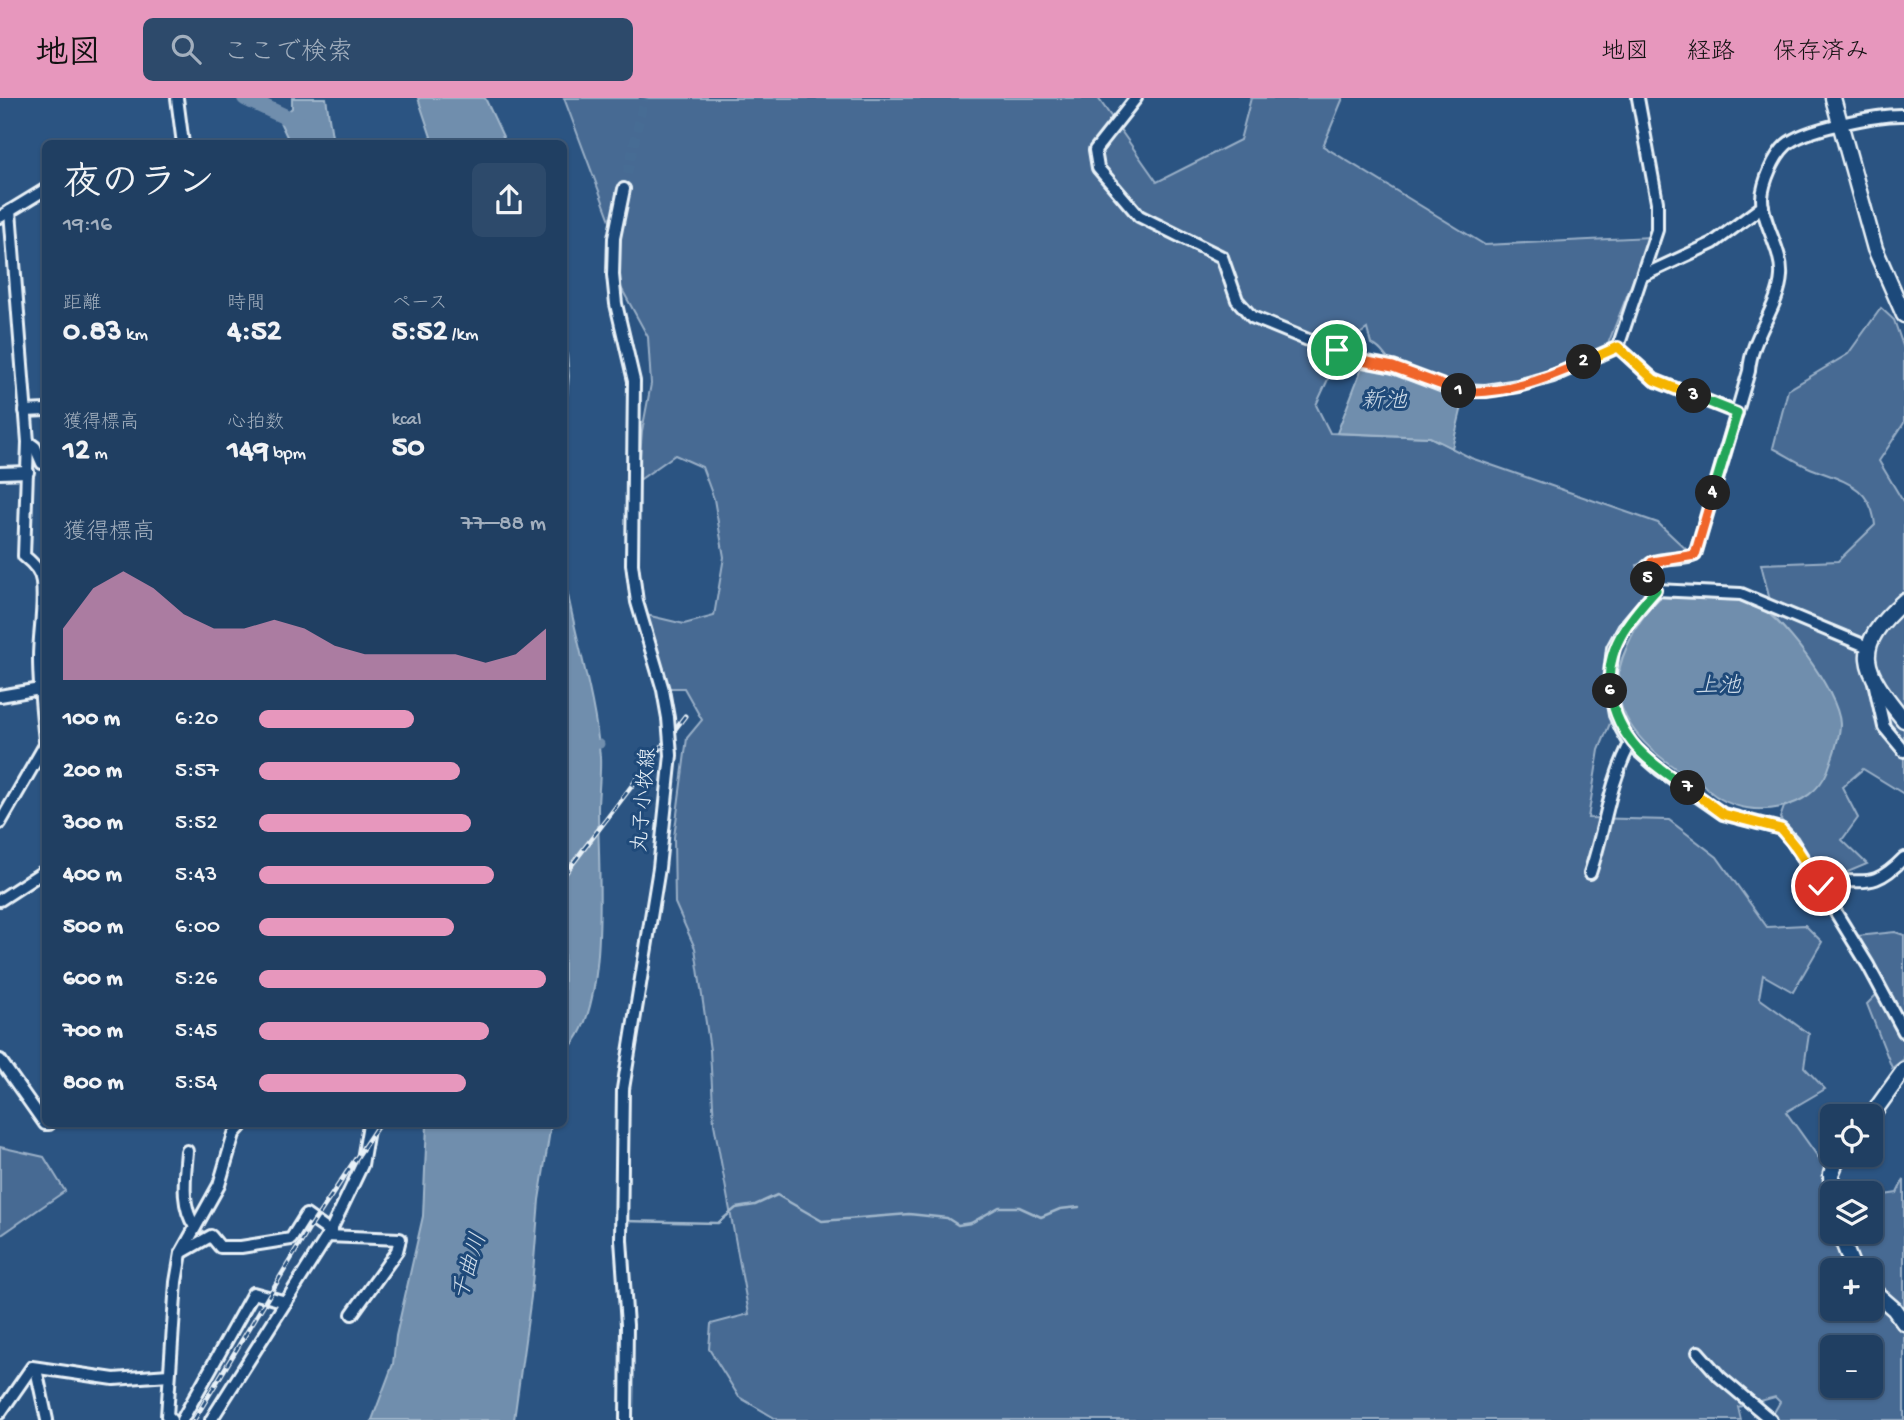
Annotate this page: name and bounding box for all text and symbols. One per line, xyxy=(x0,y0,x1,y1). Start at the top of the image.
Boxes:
search box xyxy=(143,18,633,81)
icon: search xyxy=(167,30,205,68)
text: 地図 xyxy=(35,37,101,75)
text: ここで検索 xyxy=(223,39,353,70)
text: 地図 xyxy=(1601,39,1649,68)
text: 経路 xyxy=(1687,39,1735,68)
text: 保存済み xyxy=(1773,39,1869,68)
button: share xyxy=(472,163,546,237)
text: 夜のラン xyxy=(63,164,215,208)
text: 19:16 xyxy=(63,212,112,239)
text: 距離 xyxy=(63,293,101,316)
text: 時間 xyxy=(227,293,265,316)
text: ペース xyxy=(392,293,448,316)
text: 0.83 xyxy=(63,316,121,351)
text: 4:52 xyxy=(227,316,281,351)
text: 5:52 xyxy=(392,316,447,351)
pin xyxy=(1307,320,1367,380)
text: km xyxy=(121,324,148,347)
text: /km xyxy=(447,324,478,347)
icon: arrive xyxy=(1318,331,1356,369)
pin: 2 xyxy=(1566,344,1602,380)
text: 2 xyxy=(1579,350,1588,373)
pin: 1 xyxy=(1442,374,1476,408)
pin: 3 xyxy=(1676,378,1712,414)
text: 1 xyxy=(1455,379,1462,402)
text: 3 xyxy=(1689,384,1698,407)
water label: 新池 xyxy=(1361,388,1408,416)
text: kcal xyxy=(392,409,421,432)
text: 獲得標高 xyxy=(63,412,139,435)
text: 心拍数 xyxy=(227,412,284,435)
text: 50 xyxy=(392,432,424,467)
text: 12 xyxy=(63,435,90,470)
text: 149 xyxy=(227,435,269,470)
text: m xyxy=(90,443,108,466)
text: bpm xyxy=(269,443,306,466)
pin: 4 xyxy=(1696,476,1730,510)
text: 4 xyxy=(1708,481,1717,504)
text: 77–88 m xyxy=(461,511,546,538)
text: 獲得標高 xyxy=(63,520,155,547)
pin: 5 xyxy=(1630,561,1666,596)
text: 5 xyxy=(1643,567,1653,590)
water label: 上池 xyxy=(1695,673,1742,701)
pin: 6 xyxy=(1592,674,1628,708)
text: 6 xyxy=(1605,679,1614,702)
text: 100 m xyxy=(63,706,120,733)
text: 6:20 xyxy=(175,706,218,733)
street label: 丸子小牧線 xyxy=(628,747,663,853)
text: 200 m xyxy=(63,758,122,785)
text: 5:57 xyxy=(175,758,218,785)
pin: 7 xyxy=(1670,770,1706,806)
text: 7 xyxy=(1683,776,1692,799)
text: 300 m xyxy=(63,810,123,837)
text: 5:52 xyxy=(175,810,218,837)
pin xyxy=(1791,856,1851,916)
text: 400 m xyxy=(63,862,122,889)
text: 5:43 xyxy=(175,862,217,889)
icon: check xyxy=(1802,867,1840,905)
text: 500 m xyxy=(63,914,123,941)
text: 6:00 xyxy=(175,914,220,941)
text: 600 m xyxy=(63,966,123,993)
text: 5:26 xyxy=(175,966,217,993)
text: 700 m xyxy=(63,1018,123,1045)
text: 5:45 xyxy=(175,1018,217,1045)
text: 800 m xyxy=(63,1070,124,1097)
text: 5:54 xyxy=(175,1070,217,1097)
map controls xyxy=(1820,1104,1883,1398)
button: locate xyxy=(1820,1104,1883,1167)
button: layers xyxy=(1820,1181,1883,1244)
water label: 千曲川 xyxy=(447,1230,494,1304)
button: + xyxy=(1820,1258,1883,1321)
button: − xyxy=(1820,1335,1883,1398)

